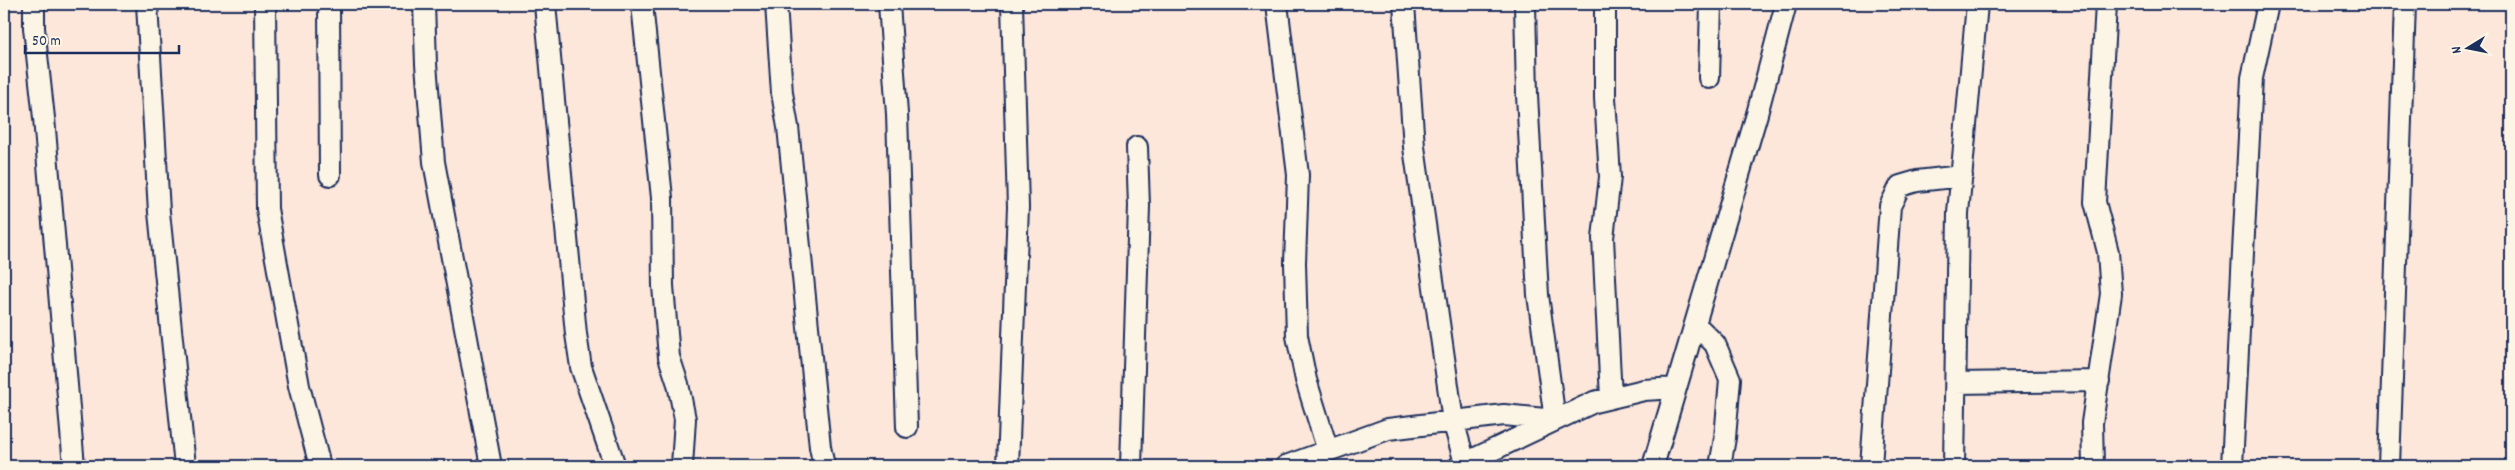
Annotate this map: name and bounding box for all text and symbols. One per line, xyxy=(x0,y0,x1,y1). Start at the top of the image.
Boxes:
scale bar xyxy=(25,22,179,54)
north arrow xyxy=(2442,22,2492,72)
text: 50 m xyxy=(32,31,61,53)
text: N xyxy=(2447,45,2468,55)

